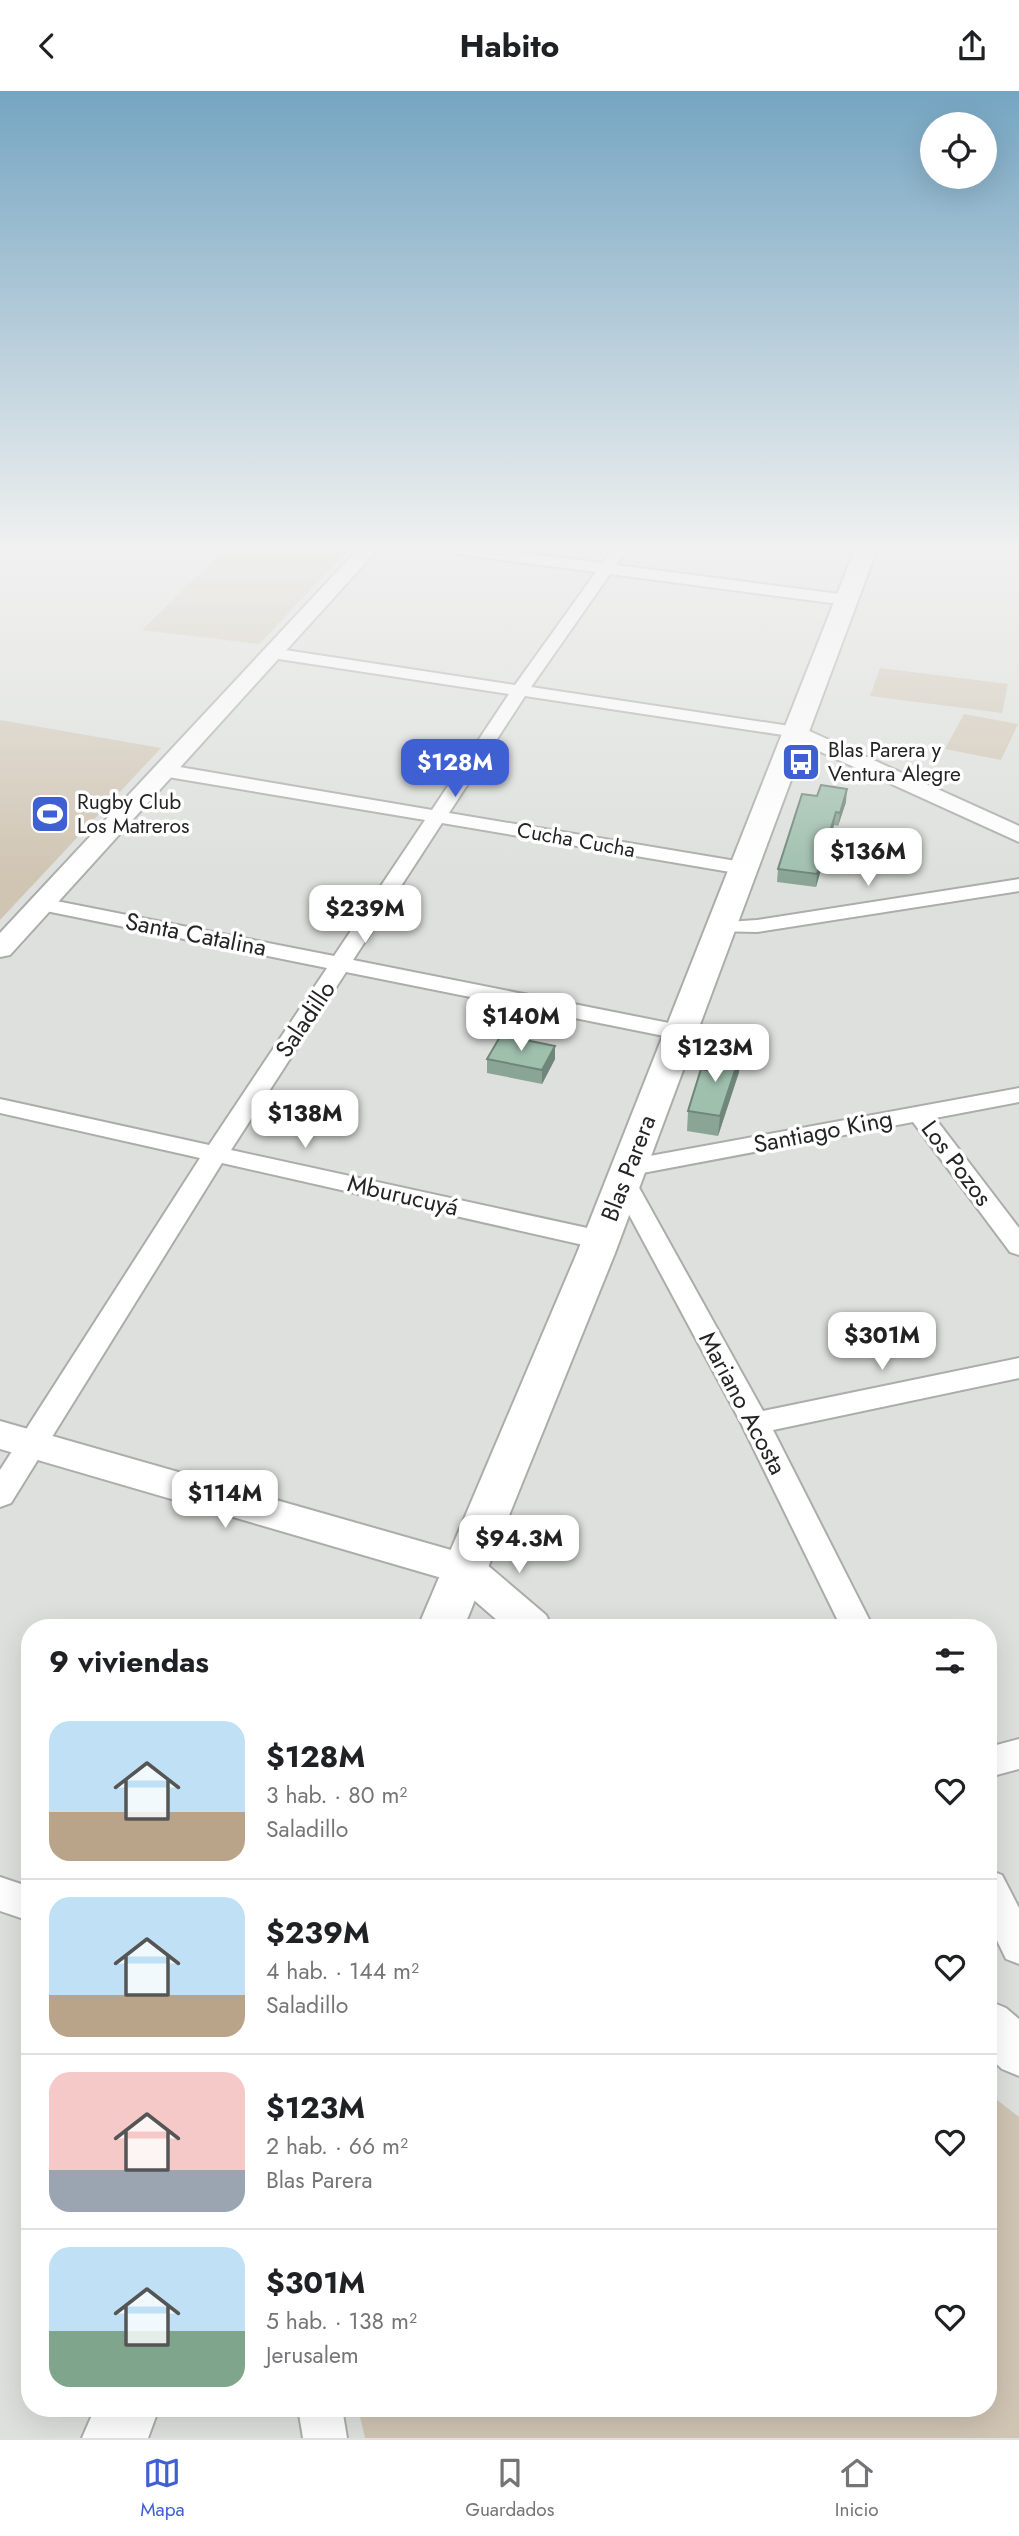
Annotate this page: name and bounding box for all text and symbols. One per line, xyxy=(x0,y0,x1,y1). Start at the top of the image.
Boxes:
text: Habito xyxy=(459,23,560,69)
icon: back xyxy=(28,27,66,65)
icon: share xyxy=(953,27,991,65)
map controls xyxy=(920,112,997,189)
button: locate xyxy=(920,112,997,189)
place label: Blas Parera y Ventura Alegre xyxy=(828,735,961,789)
pin: $128M xyxy=(406,739,504,799)
bus stop icon: Blas Parera y Ventura Alegre xyxy=(780,741,822,783)
text: $128M xyxy=(417,745,493,779)
place label: Rugby Club Los Matreros xyxy=(77,787,189,841)
sports icon: Rugby Club Los Matreros xyxy=(29,793,71,835)
street label: Cucha Cucha xyxy=(515,815,637,865)
pin: $136M xyxy=(819,829,917,888)
text: $136M xyxy=(830,834,906,868)
pin: $239M xyxy=(316,885,414,945)
text: $239M xyxy=(325,891,405,925)
street label: Santa Catalina xyxy=(122,903,270,965)
street label: Saladillo xyxy=(266,974,344,1064)
pin: $140M xyxy=(472,993,570,1053)
text: $140M xyxy=(482,999,560,1033)
pin: $123M xyxy=(666,1025,764,1084)
text: $123M xyxy=(677,1030,753,1064)
pin: $138M xyxy=(256,1091,354,1150)
text: $138M xyxy=(267,1096,343,1130)
street label: Santiago King xyxy=(751,1100,895,1162)
street label: Blas Parera xyxy=(592,1110,664,1226)
street label: Los Pozos xyxy=(913,1113,1001,1213)
street label: Mburucuyá xyxy=(344,1165,462,1225)
pin: $301M xyxy=(833,1313,931,1372)
text: $301M xyxy=(844,1318,920,1352)
street label: Mariano Acosta xyxy=(691,1325,795,1481)
pin: $114M xyxy=(176,1471,274,1530)
text: $114M xyxy=(188,1476,262,1510)
pin: $94.3M xyxy=(462,1515,576,1575)
text: $94.3M xyxy=(475,1521,563,1555)
text: 9 viviendas xyxy=(49,1640,209,1683)
icon: filters xyxy=(931,1642,969,1680)
text: $128M xyxy=(266,1735,365,1778)
icon: home xyxy=(105,1749,189,1833)
icon: heart xyxy=(931,1772,969,1810)
text: 3 hab. · 80 m² xyxy=(266,1778,407,1812)
text: Saladillo xyxy=(266,1812,348,1846)
text: $239M xyxy=(266,1911,370,1954)
icon: home xyxy=(105,1925,189,2009)
icon: heart xyxy=(931,1948,969,1986)
text: 4 hab. · 144 m² xyxy=(266,1954,419,1988)
text: Saladillo xyxy=(266,1988,348,2022)
text: $123M xyxy=(266,2086,365,2129)
icon: home xyxy=(105,2100,189,2184)
icon: heart xyxy=(931,2123,969,2161)
text: 2 hab. · 66 m² xyxy=(266,2129,408,2163)
text: Blas Parera xyxy=(266,2163,373,2197)
text: $301M xyxy=(266,2261,365,2304)
icon: home xyxy=(105,2275,189,2359)
icon: heart xyxy=(931,2298,969,2336)
text: 5 hab. · 138 m² xyxy=(266,2304,417,2338)
text: Jerusalem xyxy=(266,2338,359,2372)
tab: Mapa xyxy=(140,2454,185,2523)
tab: Guardados xyxy=(465,2454,554,2523)
tab: Inicio xyxy=(835,2454,879,2523)

